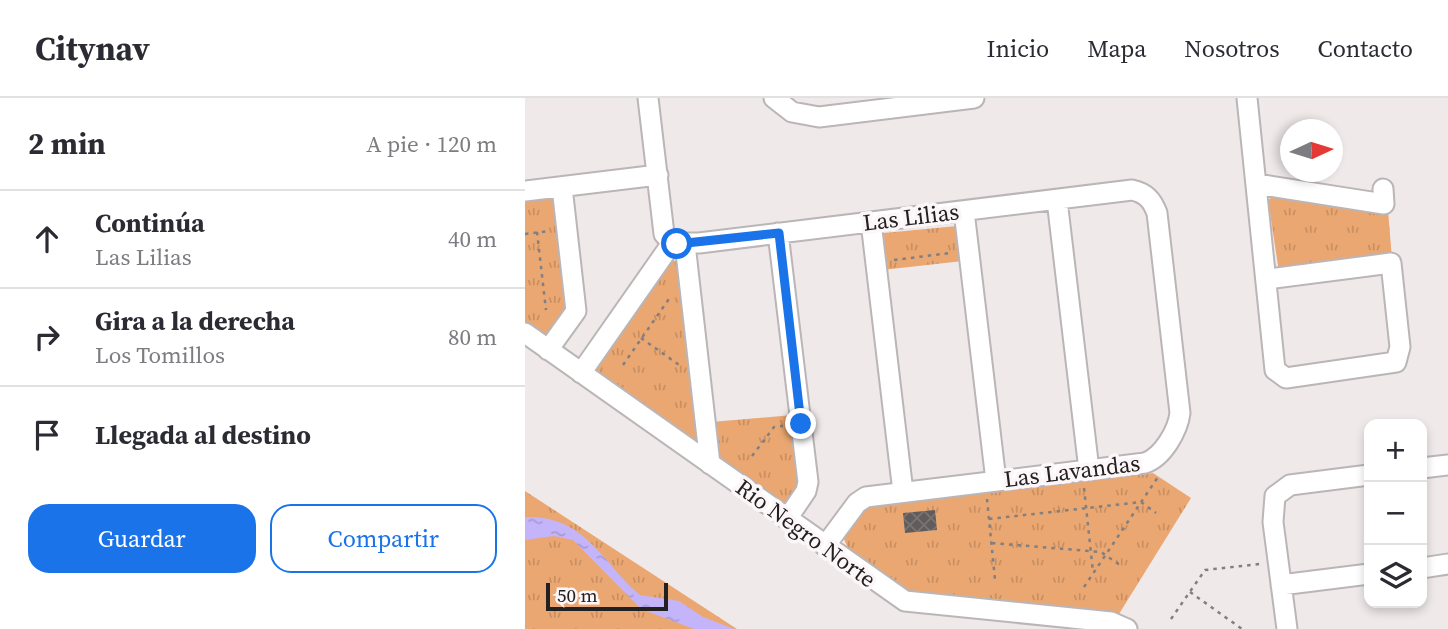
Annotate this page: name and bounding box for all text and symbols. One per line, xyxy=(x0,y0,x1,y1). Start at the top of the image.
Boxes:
text: Citynav xyxy=(35,26,150,71)
text: Inicio xyxy=(987,32,1049,65)
text: Mapa xyxy=(1087,32,1146,65)
text: Nosotros xyxy=(1184,32,1280,65)
text: Contacto xyxy=(1318,32,1413,65)
north arrow xyxy=(1280,119,1343,182)
text: 2 min xyxy=(28,123,106,164)
text: A pie · 120 m xyxy=(366,128,497,160)
street label: Las Lilias xyxy=(861,195,961,239)
text: Continúa xyxy=(95,205,205,241)
icon: ahead xyxy=(28,220,66,258)
text: 40 m xyxy=(448,223,497,255)
route start xyxy=(661,228,692,259)
text: Las Lilias xyxy=(95,241,192,273)
text: Gira a la derecha xyxy=(95,303,295,339)
icon: right xyxy=(28,318,66,356)
text: 80 m xyxy=(448,321,497,353)
text: Los Tomillos xyxy=(95,339,225,371)
route end xyxy=(785,408,816,439)
icon: arrive xyxy=(28,416,66,454)
text: Llegada al destino xyxy=(95,417,311,453)
map controls xyxy=(1364,419,1427,608)
button: + xyxy=(1364,419,1427,482)
street label: Las Lavandas xyxy=(1002,447,1142,495)
street label: Rio Negro Norte xyxy=(729,471,883,595)
button: − xyxy=(1364,482,1427,545)
button: Guardar xyxy=(28,504,256,573)
button: Compartir xyxy=(270,504,497,573)
button: layers xyxy=(1364,545,1427,608)
scale bar xyxy=(546,580,669,612)
text: 50 m xyxy=(557,582,598,608)

